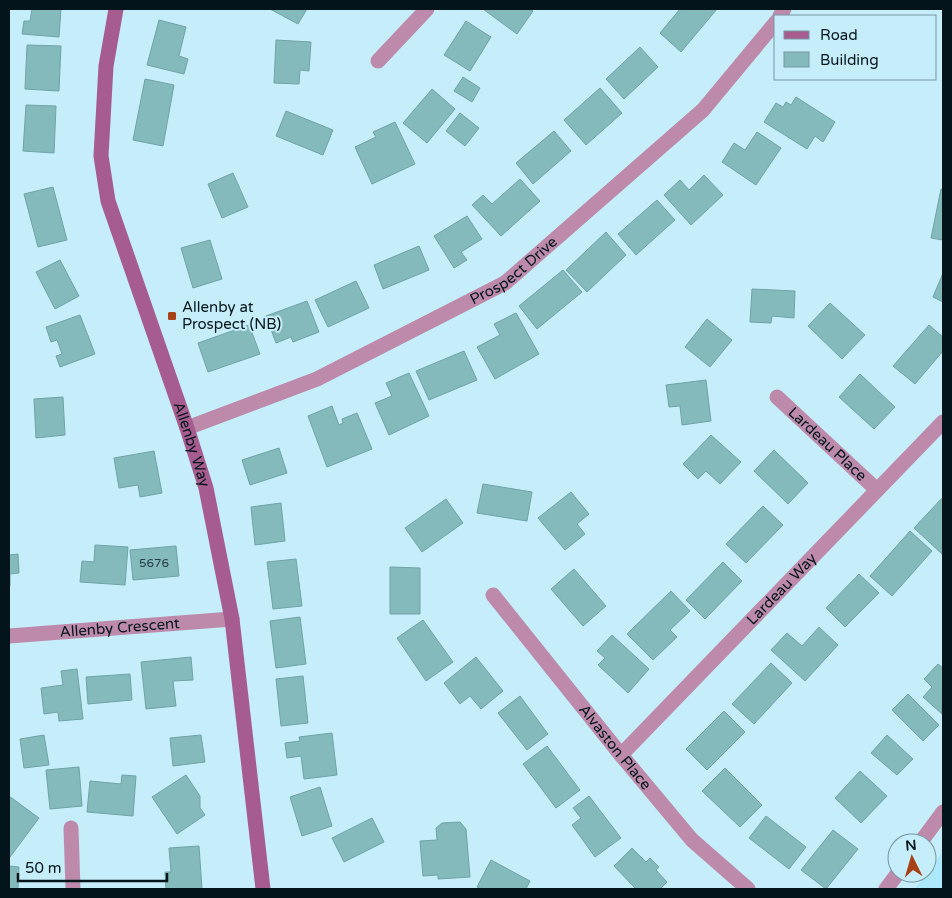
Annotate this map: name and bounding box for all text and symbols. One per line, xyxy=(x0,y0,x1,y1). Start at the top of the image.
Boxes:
legend xyxy=(774,15,937,80)
text: Road xyxy=(820,26,858,44)
text: Building xyxy=(820,51,879,69)
street label: Prospect Drive xyxy=(467,233,561,308)
place label: Allenby at Prospect (NB) xyxy=(182,298,281,333)
marker: Allenby at Prospect (NB) xyxy=(166,310,178,322)
street label: Allenby Way xyxy=(170,399,214,489)
street label: Lardeau Place xyxy=(785,403,870,485)
street label: Lardeau Way xyxy=(743,549,820,629)
house number: 5676 xyxy=(139,556,169,570)
street label: Allenby Crescent xyxy=(59,614,181,641)
street label: Alvaston Place xyxy=(575,701,655,793)
north arrow xyxy=(887,833,937,883)
text: N xyxy=(905,837,917,855)
scale bar xyxy=(18,850,166,882)
text: 50 m xyxy=(25,859,62,877)

